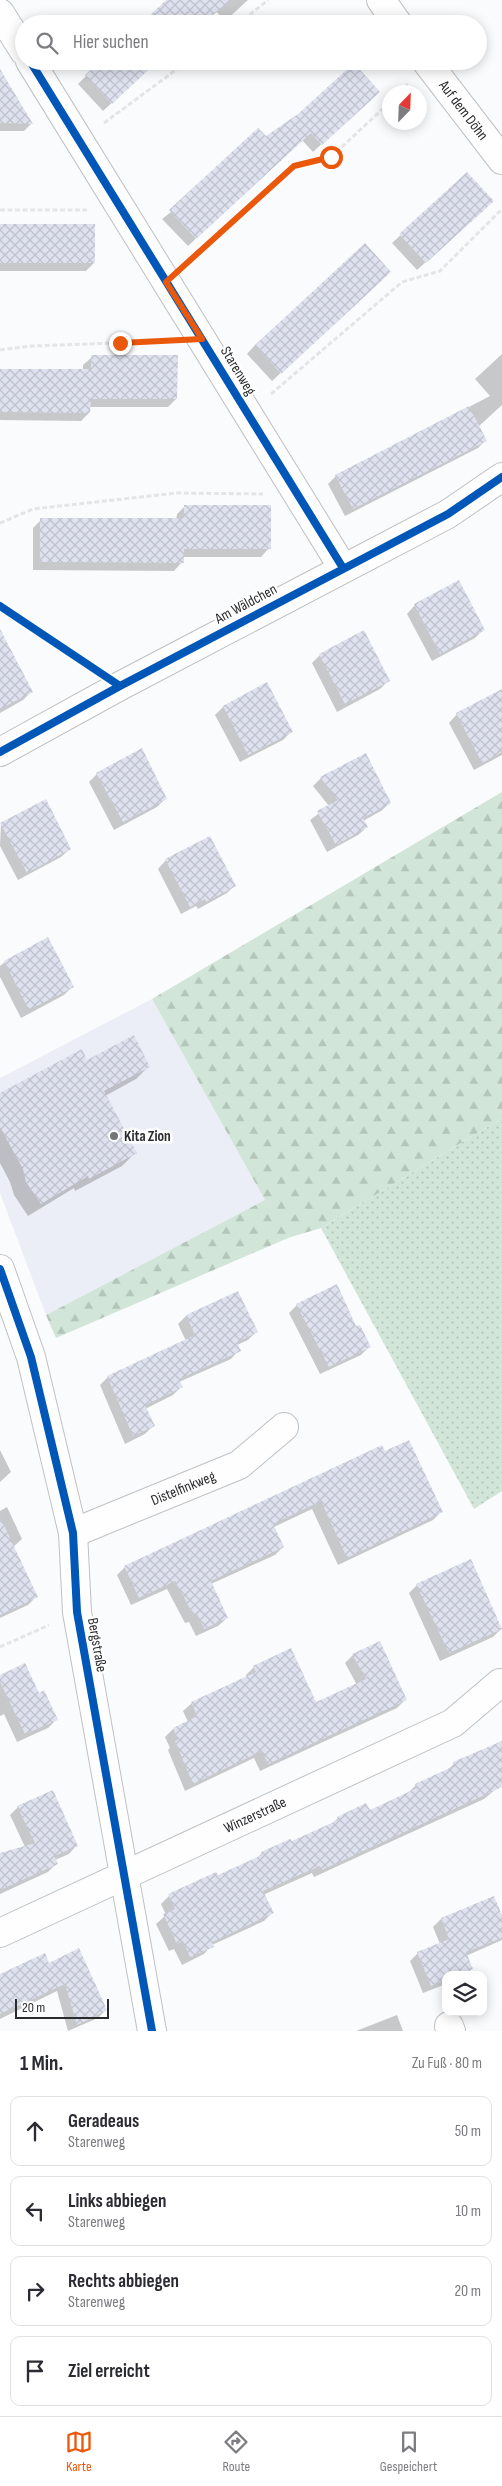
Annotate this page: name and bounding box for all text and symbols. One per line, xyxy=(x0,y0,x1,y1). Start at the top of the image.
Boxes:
search box xyxy=(15,15,487,70)
icon: search xyxy=(33,29,61,57)
text: Hier suchen xyxy=(73,31,149,54)
street label: Auf dem Döhn xyxy=(434,76,493,144)
north arrow xyxy=(382,85,427,130)
route start xyxy=(320,146,343,169)
route end xyxy=(109,332,132,355)
street label: Starenweg xyxy=(216,343,260,399)
street label: Am Wäldchen xyxy=(211,580,280,629)
place label: Kita Zion xyxy=(124,1127,171,1146)
marker: Kita Zion xyxy=(108,1130,120,1142)
street label: Distelfinkweg xyxy=(148,1466,218,1510)
street label: Bergstraße xyxy=(83,1616,111,1674)
street label: Winzerstraße xyxy=(221,1792,289,1837)
map controls xyxy=(442,1971,487,2016)
button: layers xyxy=(442,1971,487,2016)
scale bar xyxy=(15,1996,109,2019)
text: 20 m xyxy=(22,1999,45,2016)
text: 1 Min. xyxy=(20,2051,63,2076)
text: Zu Fuß · 80 m xyxy=(412,2054,482,2073)
text: Geradeaus xyxy=(68,2110,139,2133)
icon: ahead xyxy=(21,2117,49,2145)
text: 50 m xyxy=(455,2122,481,2141)
text: Starenweg xyxy=(68,2133,125,2152)
text: Links abbiegen xyxy=(68,2190,166,2213)
icon: left xyxy=(21,2197,49,2225)
text: 10 m xyxy=(455,2202,481,2221)
text: Starenweg xyxy=(68,2213,125,2232)
text: Rechts abbiegen xyxy=(68,2270,179,2293)
icon: right xyxy=(21,2277,49,2305)
text: 20 m xyxy=(454,2282,481,2301)
text: Starenweg xyxy=(68,2293,125,2312)
icon: arrive xyxy=(21,2357,49,2385)
text: Ziel erreicht xyxy=(68,2360,150,2383)
tab: Karte xyxy=(65,2428,93,2475)
tab: Route xyxy=(222,2428,250,2475)
tab: Gespeichert xyxy=(380,2428,437,2475)

